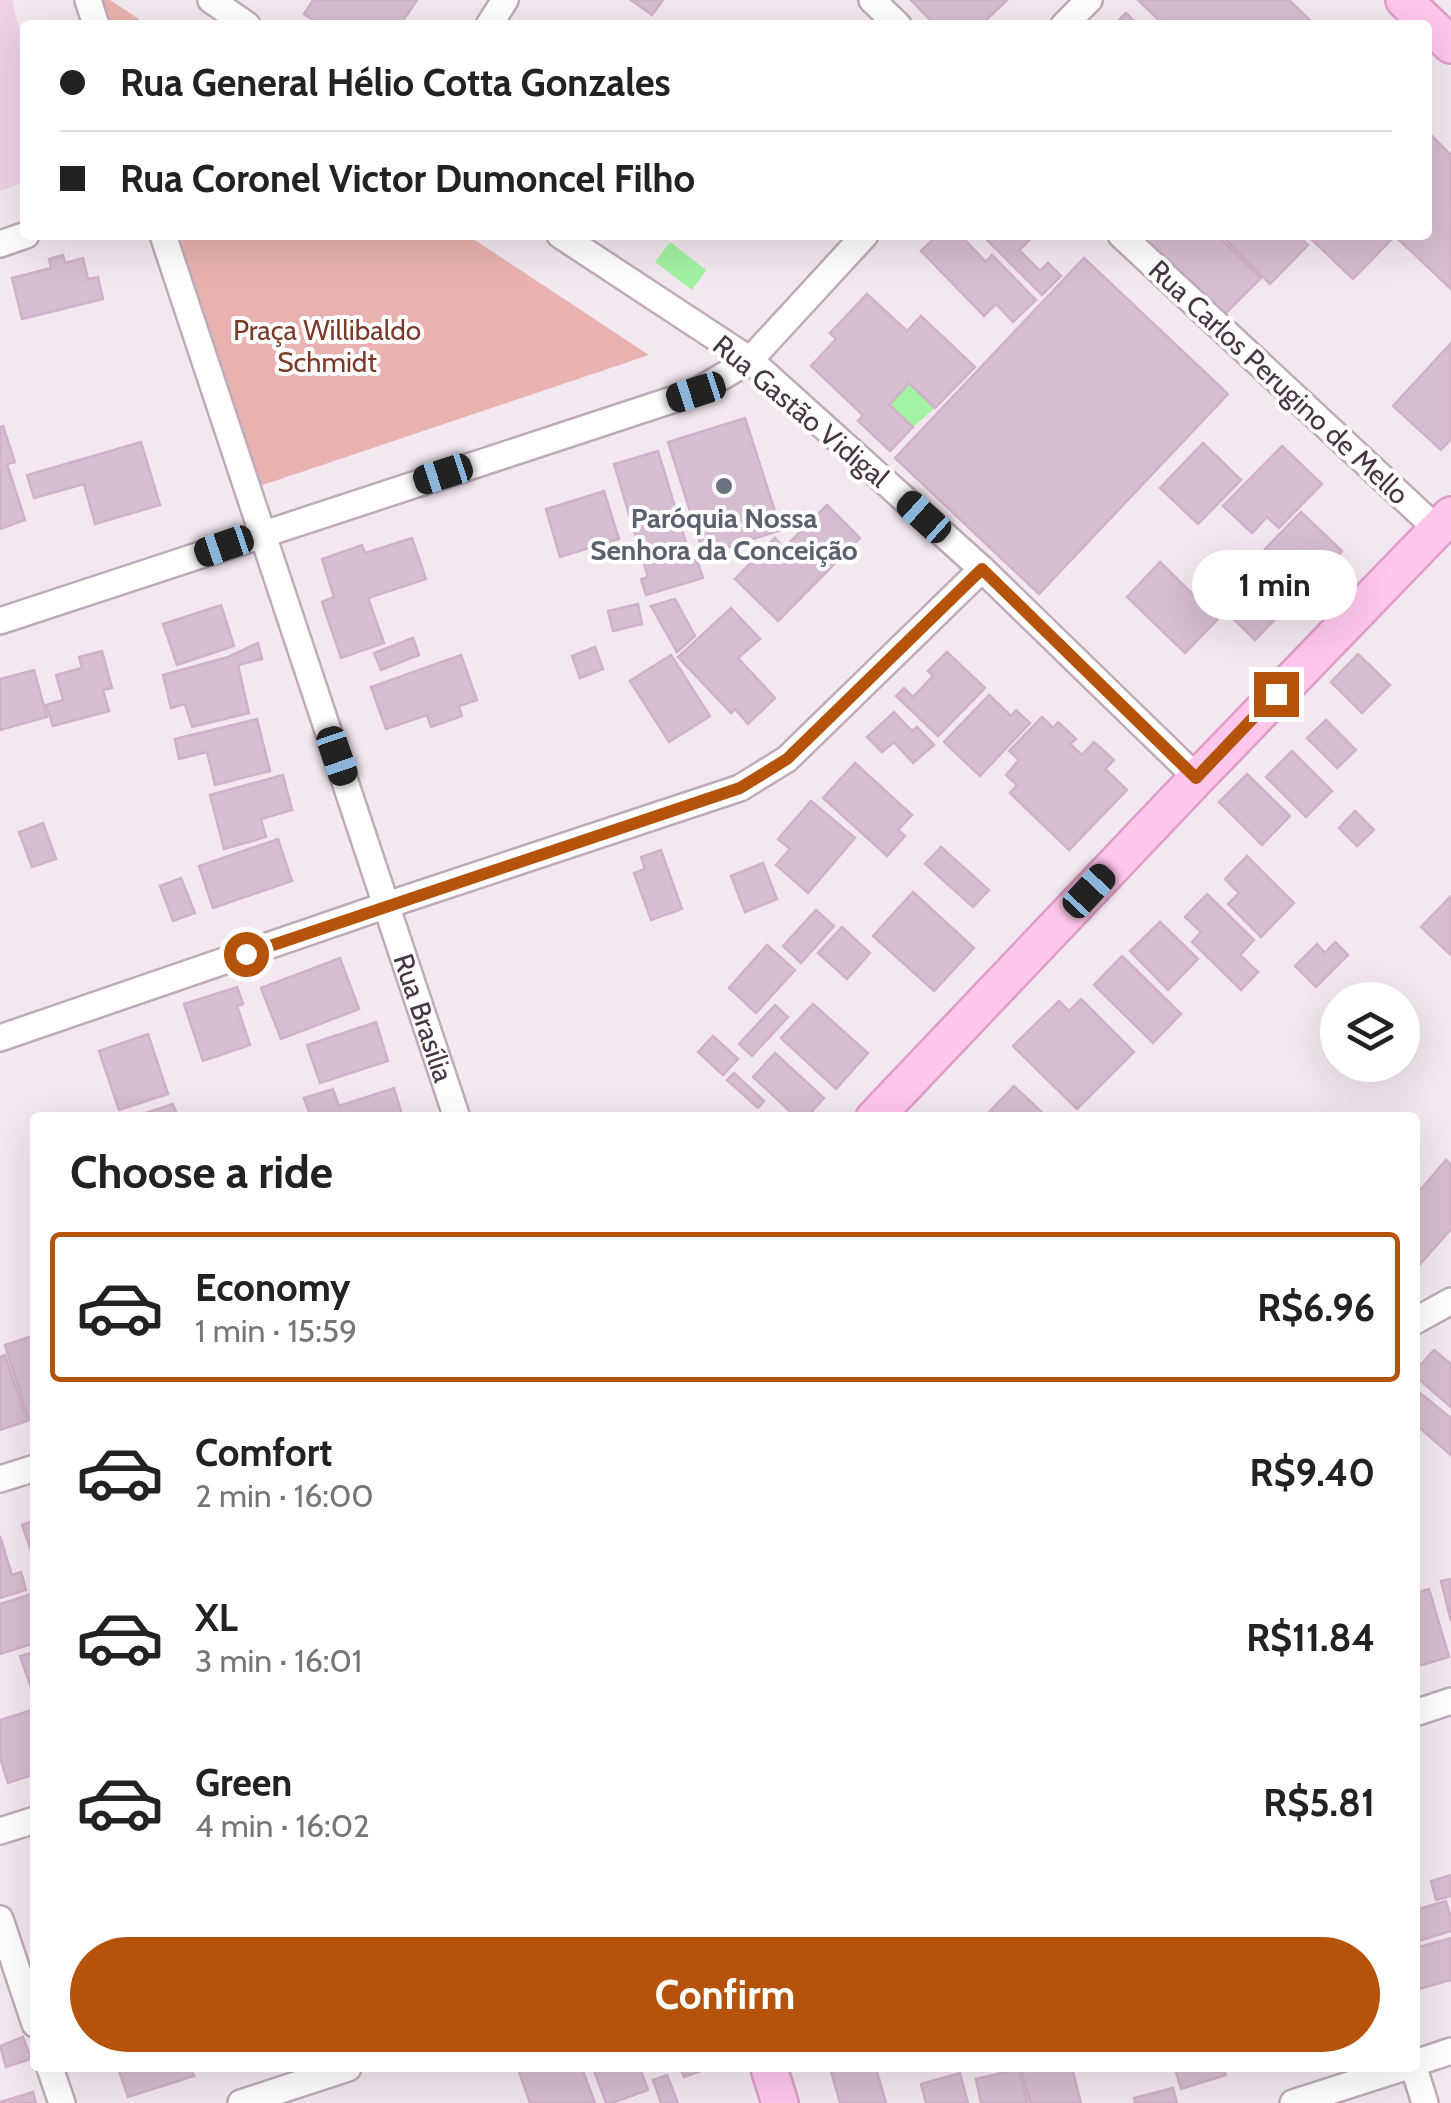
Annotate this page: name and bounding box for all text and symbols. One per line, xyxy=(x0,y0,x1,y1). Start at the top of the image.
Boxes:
text: Rua General Hélio Cotta Gonzales xyxy=(120,59,671,106)
text: Rua Coronel Victor Dumoncel Filho xyxy=(120,155,695,202)
street label: Rua Carlos Perugino de Mello xyxy=(1142,253,1416,511)
park label: Praça Willibaldo Schmidt xyxy=(233,313,421,379)
street label: Rua Gastão Vidigal xyxy=(706,328,896,495)
car xyxy=(663,368,729,416)
car xyxy=(410,450,476,498)
marker: Paróquia Nossa Senhora da Conceição xyxy=(713,475,735,497)
car xyxy=(892,486,956,548)
place label: Paróquia Nossa Senhora da Conceição xyxy=(590,501,858,567)
car xyxy=(191,522,257,570)
callout: 1 min xyxy=(1194,549,1358,619)
text: 1 min xyxy=(1238,565,1311,604)
route end xyxy=(1254,672,1299,717)
car xyxy=(313,723,361,789)
car xyxy=(1058,859,1120,923)
route start xyxy=(224,932,269,977)
street label: Rua Brasília xyxy=(386,949,461,1087)
map controls xyxy=(1320,982,1420,1082)
button: layers xyxy=(1320,982,1420,1082)
text: Choose a ride xyxy=(70,1145,333,1199)
icon: car xyxy=(75,1262,165,1352)
text: Economy xyxy=(195,1264,350,1311)
text: R$6.96 xyxy=(1257,1284,1375,1331)
text: 1 min · 15:59 xyxy=(195,1311,357,1350)
icon: car xyxy=(75,1427,165,1517)
text: Comfort xyxy=(195,1429,332,1476)
text: R$9.40 xyxy=(1250,1449,1375,1496)
text: 2 min · 16:00 xyxy=(195,1476,374,1515)
icon: car xyxy=(75,1592,165,1682)
text: XL xyxy=(195,1594,238,1641)
text: R$11.84 xyxy=(1246,1614,1375,1661)
text: 3 min · 16:01 xyxy=(195,1641,362,1680)
icon: car xyxy=(75,1757,165,1847)
text: Green xyxy=(195,1759,292,1806)
text: R$5.81 xyxy=(1263,1779,1375,1826)
text: 4 min · 16:02 xyxy=(195,1806,370,1845)
button: Confirm xyxy=(70,1937,1380,2052)

